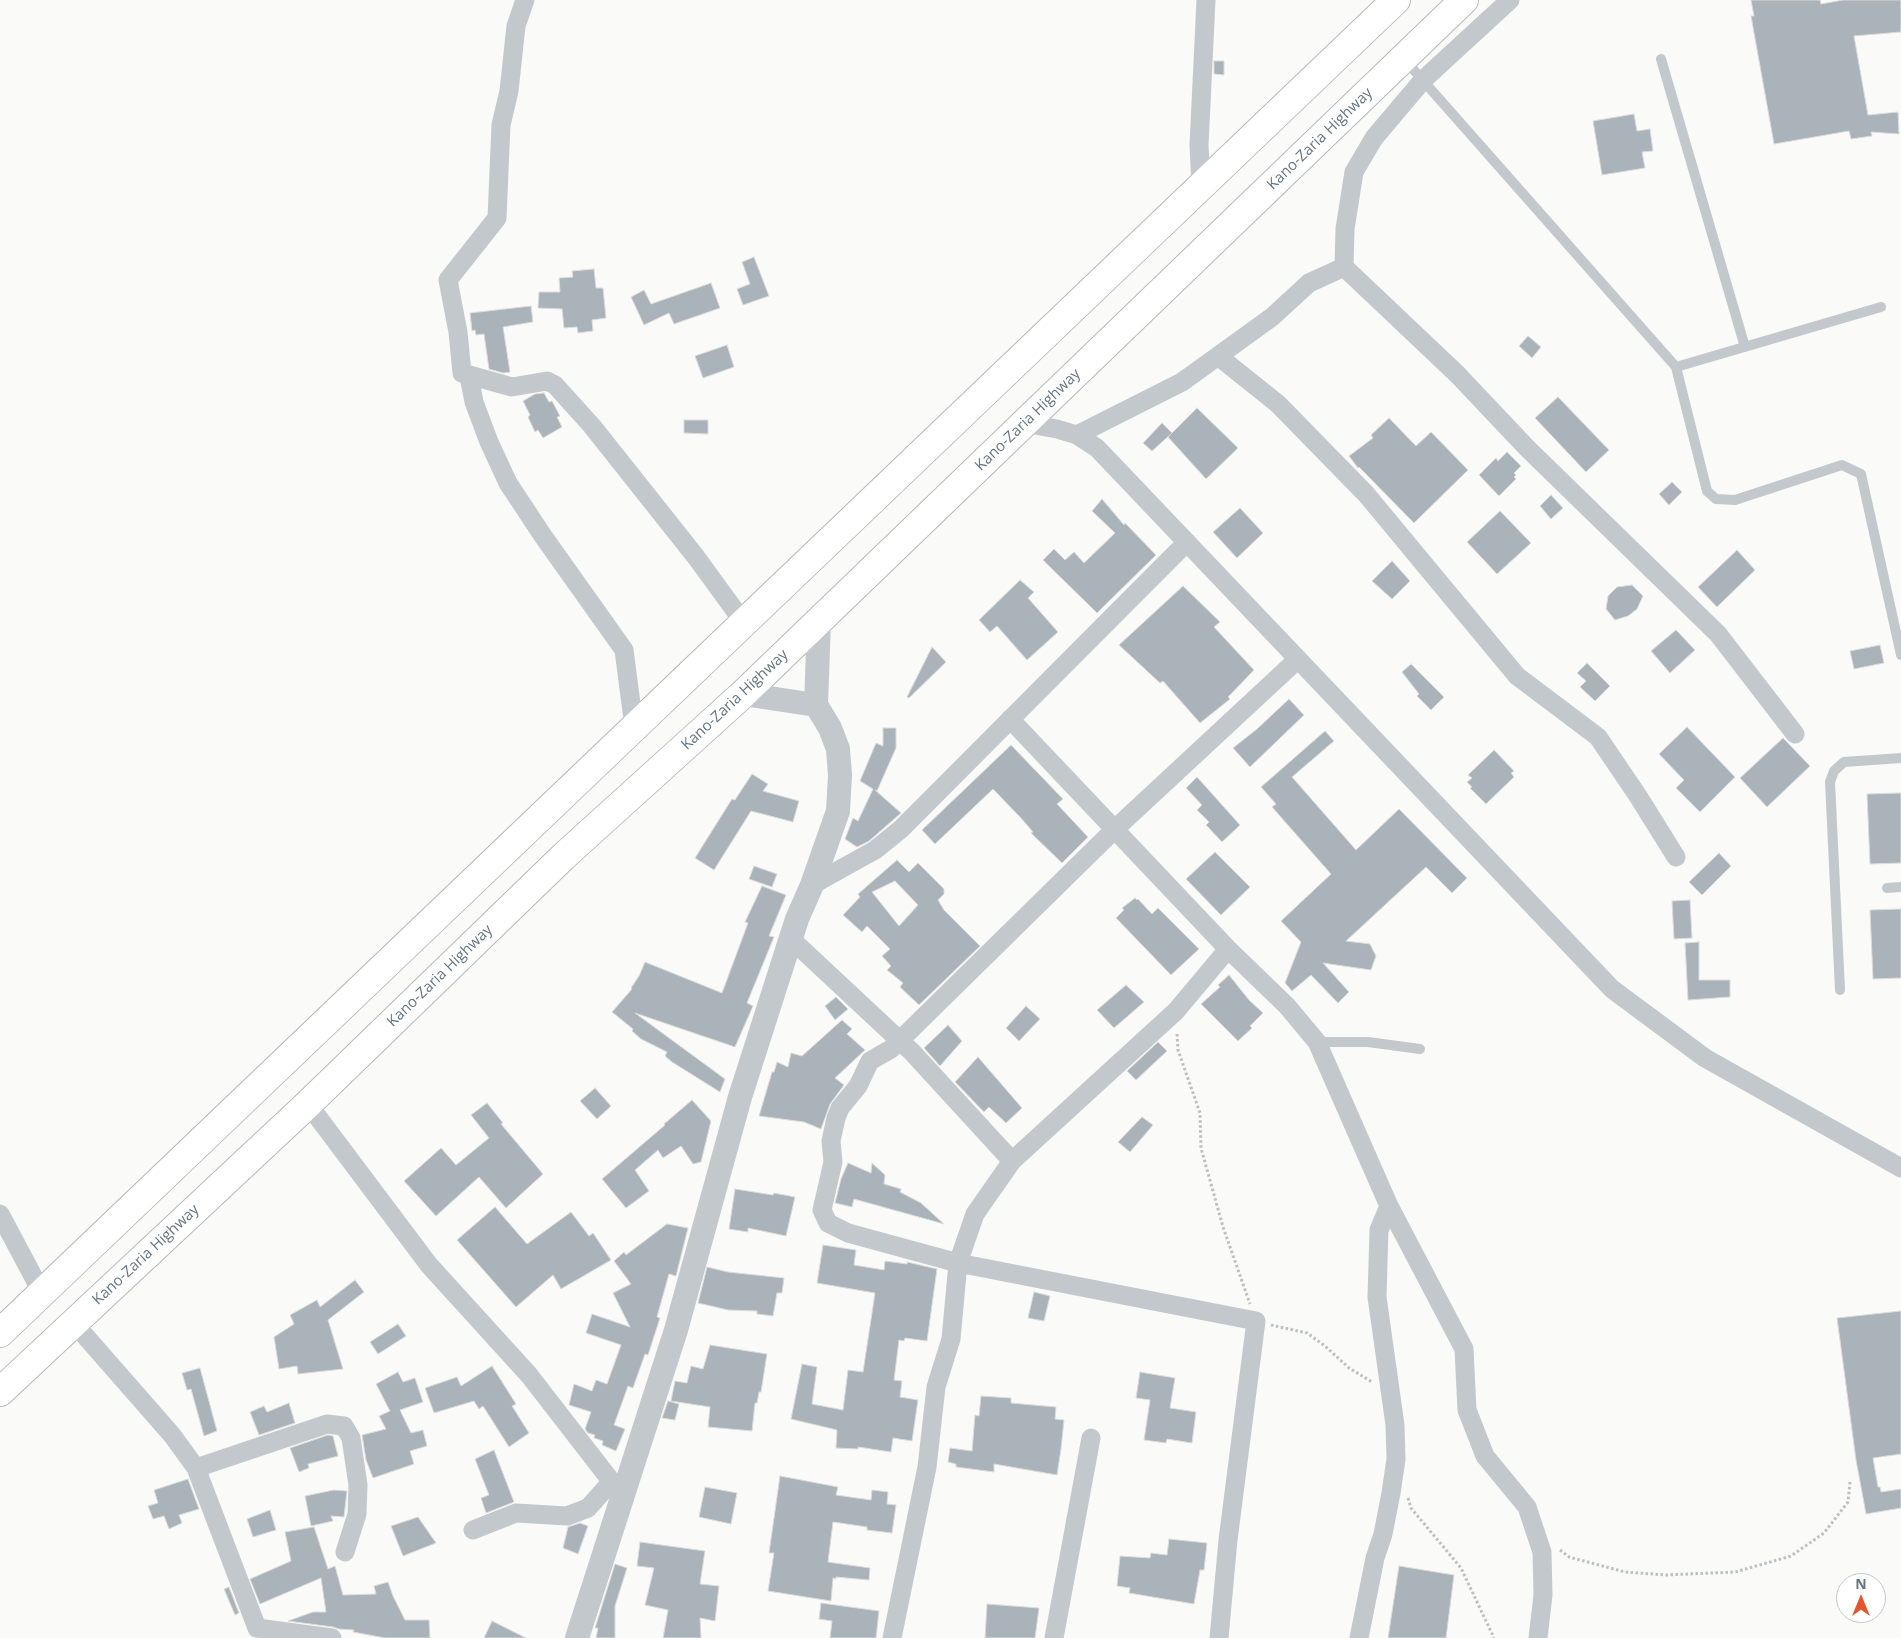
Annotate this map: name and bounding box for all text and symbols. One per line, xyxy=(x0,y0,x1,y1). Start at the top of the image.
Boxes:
street label: Kano-Zaria Highway xyxy=(1264,84,1376,194)
street label: Kano-Zaria Highway xyxy=(972,365,1084,475)
street label: Kano-Zaria Highway xyxy=(678,646,792,754)
street label: Kano-Zaria Highway xyxy=(384,921,496,1031)
street label: Kano-Zaria Highway xyxy=(89,1201,203,1309)
north arrow xyxy=(1836,1573,1886,1623)
text: N xyxy=(1855,1574,1867,1593)

